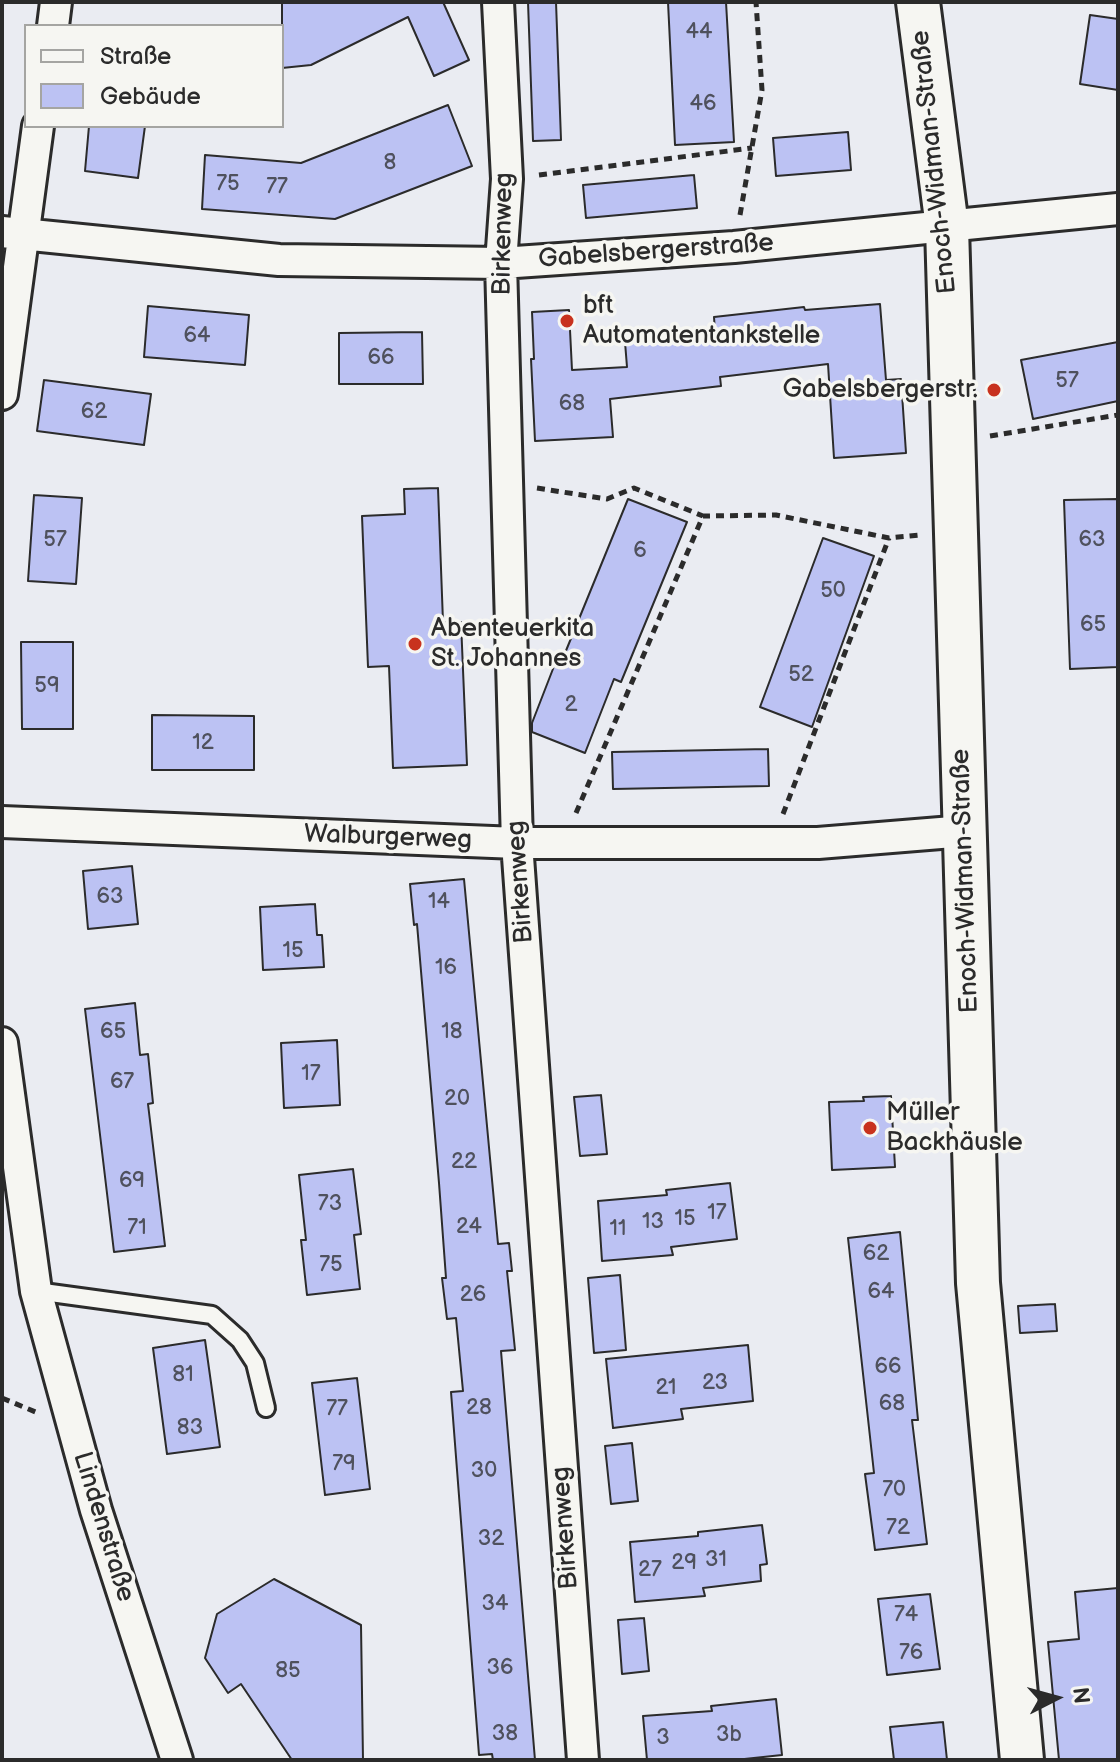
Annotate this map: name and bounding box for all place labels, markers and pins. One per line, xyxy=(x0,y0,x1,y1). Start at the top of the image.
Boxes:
place label: bft Automatentankstelle xyxy=(583,290,820,352)
marker: bft Automatentankstelle xyxy=(558,312,576,330)
place label: Gabelsbergerstr. xyxy=(782,374,978,406)
marker: Gabelsbergerstr. xyxy=(985,381,1003,399)
place label: Abenteuerkita St. Johannes xyxy=(431,613,594,674)
marker: Abenteuerkita St. Johannes xyxy=(406,635,424,653)
place label: Müller Backhäusle xyxy=(886,1097,1023,1158)
marker: Müller Backhäusle xyxy=(861,1119,879,1137)

